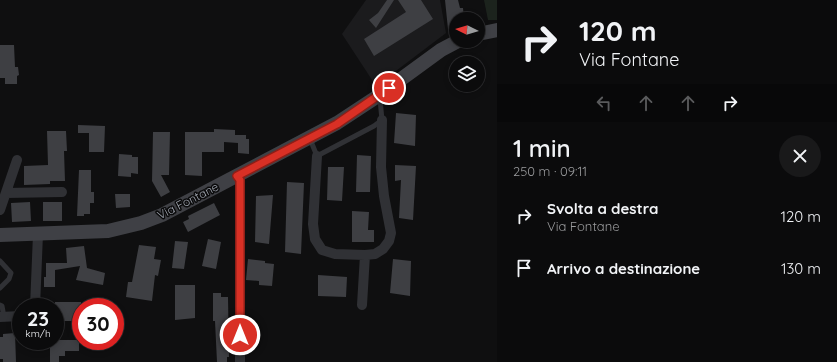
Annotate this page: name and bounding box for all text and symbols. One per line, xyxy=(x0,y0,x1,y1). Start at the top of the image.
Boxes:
north arrow xyxy=(449,12,485,48)
map controls xyxy=(449,12,485,92)
text: 120 m xyxy=(579,13,657,48)
icon: right xyxy=(513,16,565,68)
text: Via Fontane xyxy=(579,48,679,71)
button: layers xyxy=(449,56,485,92)
pin xyxy=(372,71,406,105)
icon: arrive xyxy=(378,77,400,99)
icon: left xyxy=(593,92,615,114)
icon: ahead xyxy=(635,92,657,114)
icon: ahead xyxy=(677,92,699,114)
icon: right xyxy=(719,92,741,114)
text: 1 min xyxy=(513,133,571,163)
button: close xyxy=(779,135,821,177)
text: 250 m · 09:11 xyxy=(513,163,587,179)
street label: Via Fontane xyxy=(155,179,221,222)
text: Svolta a destra xyxy=(547,199,658,218)
icon: right xyxy=(513,205,535,227)
text: 120 m xyxy=(780,207,821,226)
text: Via Fontane xyxy=(547,218,620,234)
icon: arrive xyxy=(513,257,535,279)
text: Arrivo a destinazione xyxy=(547,259,700,278)
text: 130 m xyxy=(781,259,821,278)
speed limit sign: 30 xyxy=(72,298,124,350)
text: 23 xyxy=(27,306,49,331)
position arrow xyxy=(219,314,261,356)
text: km/h xyxy=(25,327,51,340)

